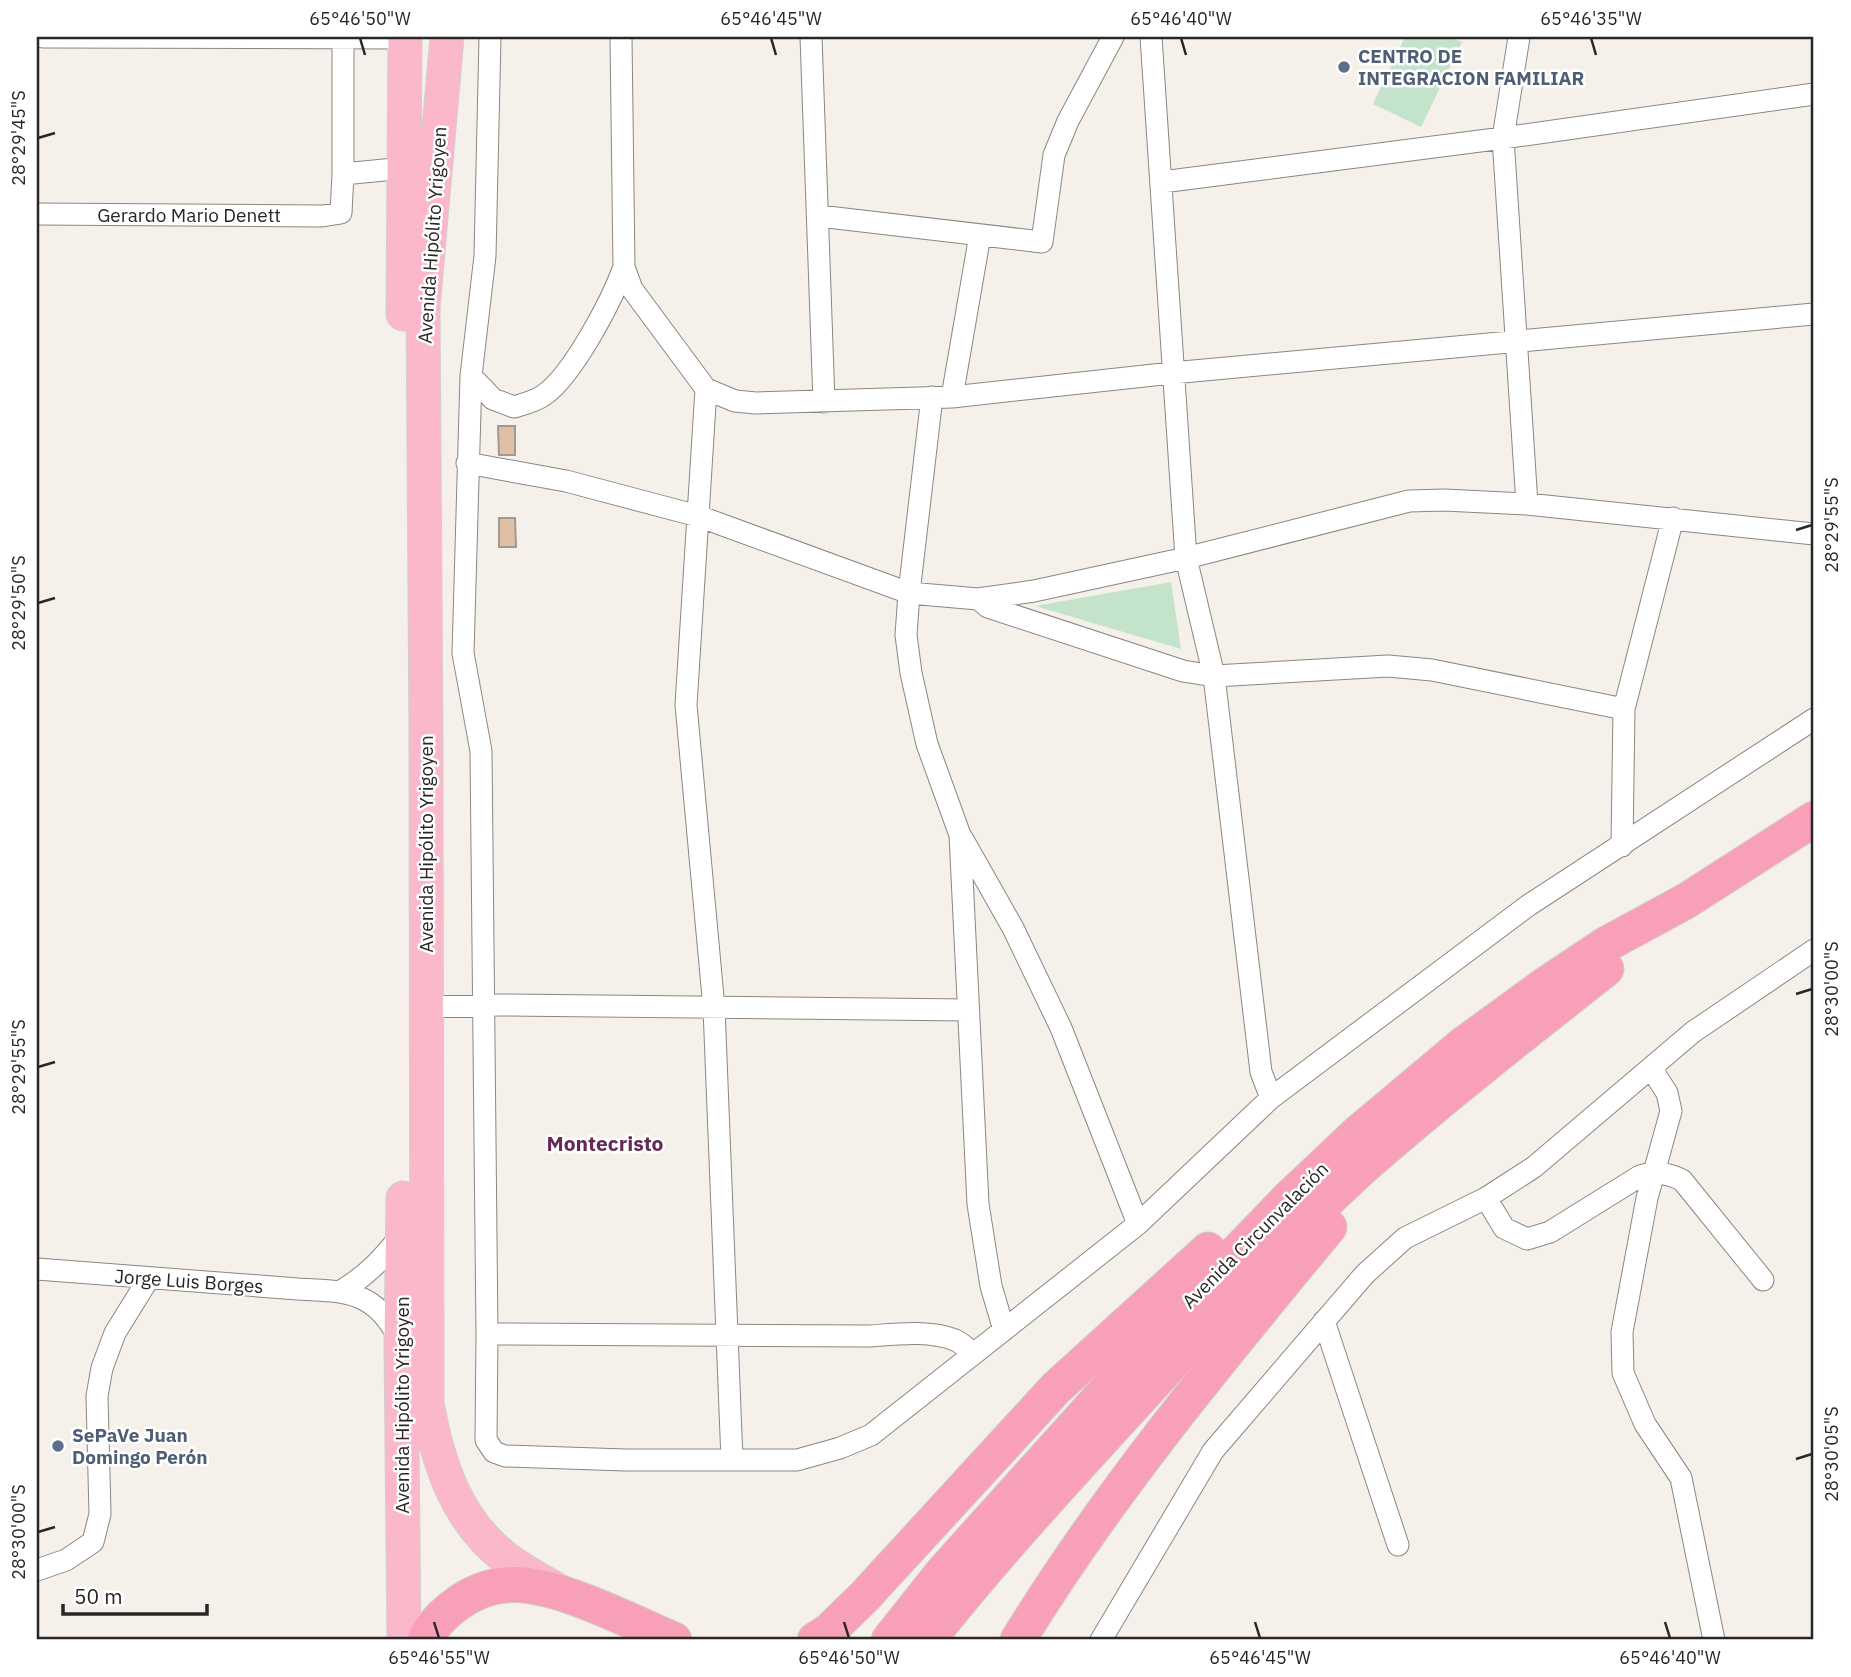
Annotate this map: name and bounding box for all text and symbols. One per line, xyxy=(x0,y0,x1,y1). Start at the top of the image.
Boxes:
text: 65°46'50"W xyxy=(309,7,411,30)
text: 65°46'45"W xyxy=(720,7,822,30)
text: 65°46'40"W xyxy=(1130,7,1232,30)
text: 65°46'35"W xyxy=(1540,7,1642,30)
place label: CENTRO DE INTEGRACION FAMILIAR xyxy=(1358,44,1584,90)
marker: CENTRO DE INTEGRACION FAMILIAR xyxy=(1336,59,1352,75)
text: 28°29'45"S xyxy=(7,90,30,186)
street label: Avenida Hipólito Yrigoyen xyxy=(412,126,452,344)
street label: Gerardo Mario Denett xyxy=(97,203,281,227)
text: 28°29'55"S xyxy=(1820,477,1843,573)
text: 28°29'50"S xyxy=(7,555,30,651)
street label: Avenida Hipólito Yrigoyen xyxy=(414,735,438,953)
text: 28°30'00"S xyxy=(1820,941,1843,1037)
text: 28°29'55"S xyxy=(7,1019,30,1115)
district label: Montecristo xyxy=(547,1129,664,1157)
street label: Avenida Circunvalación xyxy=(1177,1157,1333,1313)
street label: Jorge Luis Borges xyxy=(114,1264,264,1298)
street label: Avenida Hipólito Yrigoyen xyxy=(390,1296,414,1514)
text: 28°30'05"S xyxy=(1820,1406,1843,1502)
place label: SePaVe Juan Domingo Perón xyxy=(72,1423,208,1469)
marker: SePaVe Juan Domingo Perón xyxy=(50,1438,66,1454)
text: 28°30'00"S xyxy=(7,1484,30,1580)
scale bar xyxy=(63,1572,206,1616)
text: 50 m xyxy=(74,1582,123,1610)
text: 65°46'55"W xyxy=(388,1646,490,1669)
text: 65°46'50"W xyxy=(798,1646,900,1669)
text: 65°46'45"W xyxy=(1209,1646,1311,1669)
text: 65°46'40"W xyxy=(1619,1646,1721,1669)

